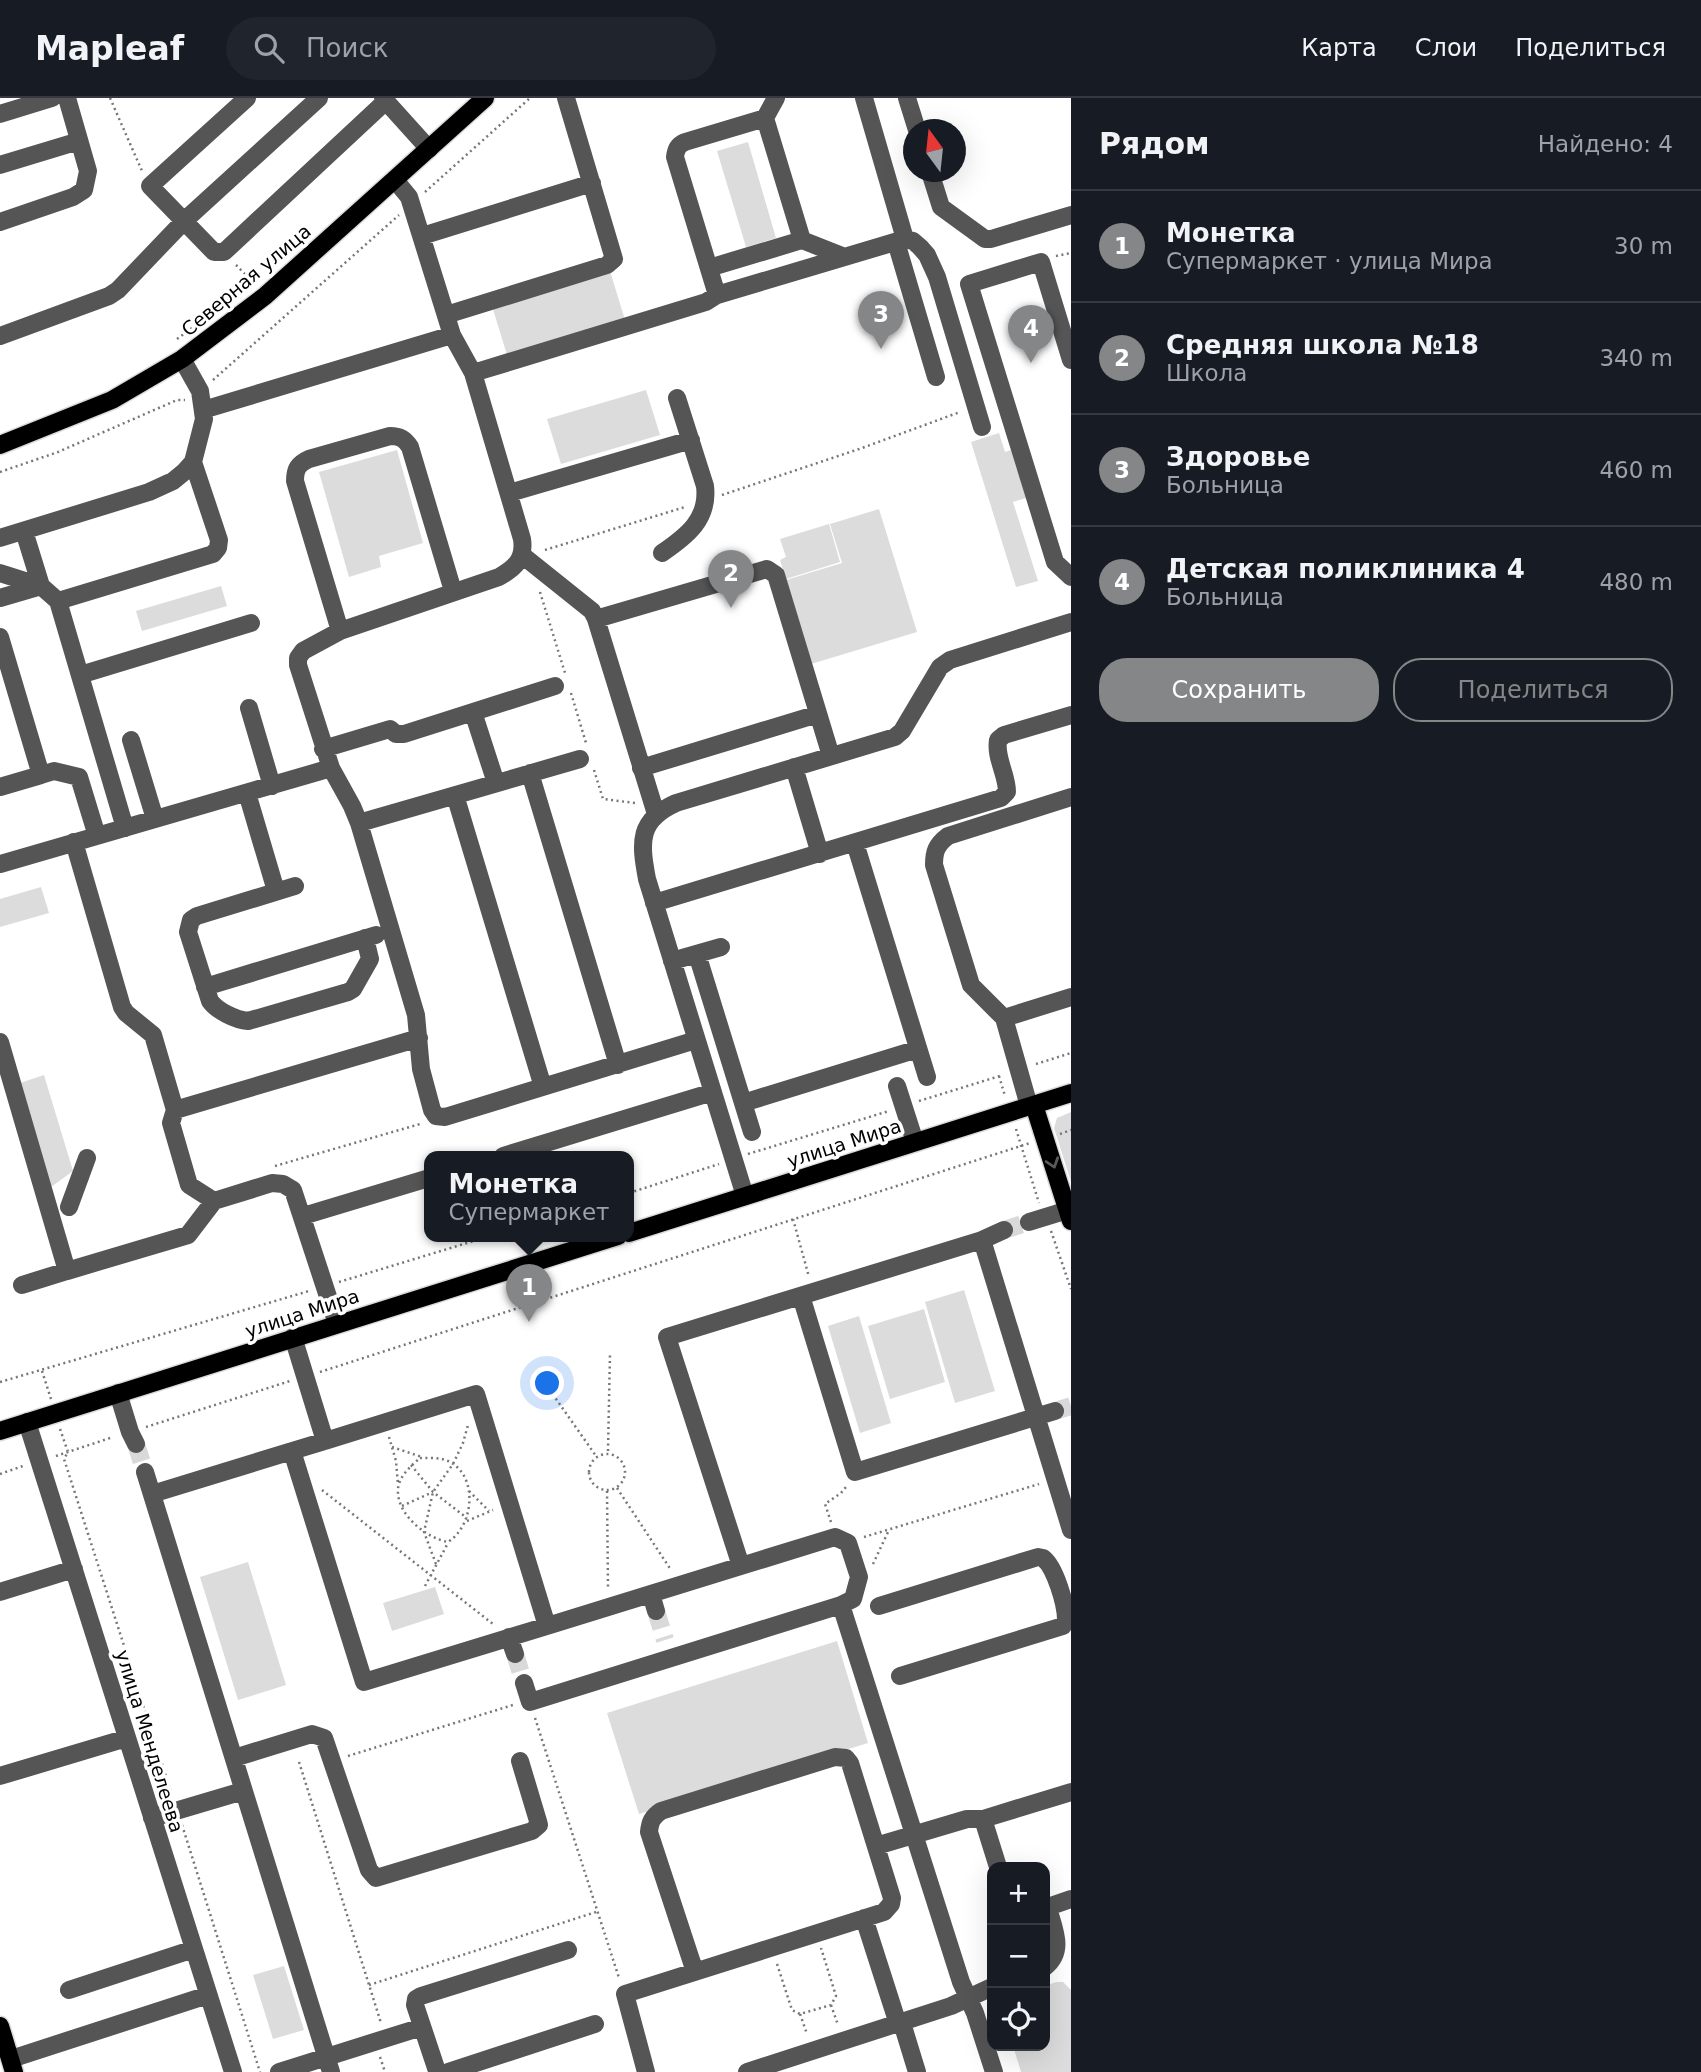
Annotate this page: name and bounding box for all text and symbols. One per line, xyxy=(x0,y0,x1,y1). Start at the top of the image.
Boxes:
search box xyxy=(226,17,716,80)
text: Mapleaf xyxy=(35,29,184,68)
icon: search xyxy=(250,29,288,67)
text: Поиск xyxy=(306,33,388,63)
text: Карта xyxy=(1301,34,1377,62)
text: Слои xyxy=(1415,34,1477,62)
text: Поделиться xyxy=(1515,34,1666,62)
north arrow xyxy=(903,119,966,182)
text: Рядом xyxy=(1099,126,1210,161)
text: Найдено: 4 xyxy=(1538,131,1673,157)
text: Монетка xyxy=(1166,218,1296,248)
street label: Северная улица xyxy=(177,220,315,340)
text: 1 xyxy=(1114,233,1130,259)
text: 30 m xyxy=(1614,233,1673,259)
text: Супермаркет · улица Мира xyxy=(1166,248,1493,274)
pin: 3 xyxy=(858,291,904,349)
pin: 4 xyxy=(1008,305,1054,363)
text: Средняя школа №18 xyxy=(1166,330,1479,360)
text: 2 xyxy=(1114,345,1130,371)
text: 340 m xyxy=(1599,345,1673,371)
text: Школа xyxy=(1166,360,1247,386)
text: Здоровье xyxy=(1166,442,1310,472)
text: 3 xyxy=(1114,457,1130,483)
text: 460 m xyxy=(1599,457,1673,483)
text: Больница xyxy=(1166,472,1284,498)
pin: 2 xyxy=(708,550,754,608)
text: Детская поликлиника 4 xyxy=(1166,554,1525,584)
text: 4 xyxy=(1114,569,1130,595)
text: 480 m xyxy=(1599,569,1673,595)
text: Больница xyxy=(1166,584,1284,610)
button: Сохранить xyxy=(1099,658,1379,722)
button: Поделиться xyxy=(1393,658,1673,722)
street label: улица Мира xyxy=(784,1114,904,1172)
popup xyxy=(424,1151,634,1242)
one-way arrow xyxy=(1044,1156,1059,1168)
text: Монетка xyxy=(449,1169,578,1199)
text: Супермаркет xyxy=(449,1199,609,1225)
pin: 1 xyxy=(506,1264,552,1322)
street label: улица Мира xyxy=(242,1284,362,1342)
your location xyxy=(530,1366,564,1400)
street label: улица Менделеева xyxy=(112,1647,188,1835)
map controls xyxy=(987,1862,1050,2051)
button: + xyxy=(987,1862,1050,1925)
button: − xyxy=(987,1925,1050,1988)
button: locate xyxy=(987,1988,1050,2051)

